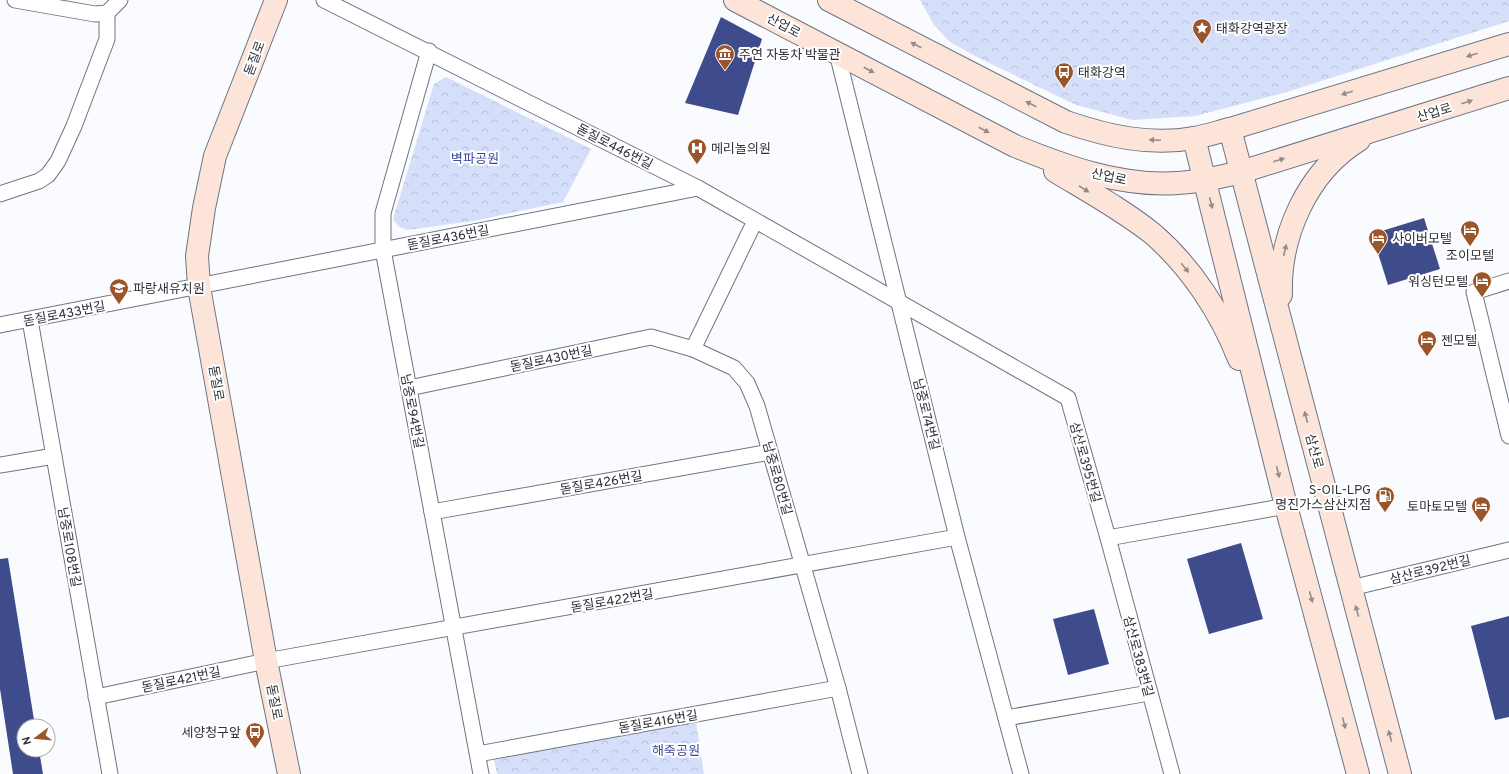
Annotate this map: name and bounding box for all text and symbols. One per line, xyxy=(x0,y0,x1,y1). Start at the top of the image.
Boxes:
street label: 산업로 xyxy=(763,11,803,42)
place icon: 태화강역광장 xyxy=(1191,17,1213,45)
place label: 태화강역광장 xyxy=(1216,22,1288,38)
street label: 돋질로 xyxy=(242,39,270,78)
one-way arrow xyxy=(910,42,922,48)
museum icon: 주연 자동차 박물관 xyxy=(714,43,736,71)
place label: 주연 자동차 박물관 xyxy=(739,48,841,64)
one-way arrow xyxy=(1465,52,1477,58)
bus stop icon: 태화강역 xyxy=(1053,61,1075,89)
one-way arrow xyxy=(863,66,875,73)
place label: 태화강역 xyxy=(1078,66,1126,82)
one-way arrow xyxy=(1341,90,1353,96)
one-way arrow xyxy=(1461,98,1473,104)
one-way arrow xyxy=(1026,101,1037,107)
street label: 산업로 xyxy=(1415,101,1454,127)
street label: 돋질로446번길 xyxy=(573,122,655,174)
one-way arrow xyxy=(978,127,990,133)
hospital icon: 메리놀의원 xyxy=(686,137,708,165)
one-way arrow xyxy=(1148,137,1161,143)
place label: 메리놀의원 xyxy=(711,142,771,158)
park label: 벽파공원 xyxy=(451,152,499,168)
one-way arrow xyxy=(1273,157,1285,163)
street label: 산업로 xyxy=(1089,166,1128,190)
one-way arrow xyxy=(1078,185,1090,192)
one-way arrow xyxy=(1208,197,1214,209)
hotel icon: 조이모텔 xyxy=(1459,219,1481,247)
street label: 돋질로436번길 xyxy=(406,223,491,255)
hotel icon: 사이버모텔 xyxy=(1367,227,1389,255)
place label: 사이버모텔 xyxy=(1392,232,1452,248)
one-way arrow xyxy=(1283,244,1289,256)
place label: 조이모텔 xyxy=(1446,249,1494,265)
one-way arrow xyxy=(1181,263,1190,274)
hotel icon: 워싱턴모텔 xyxy=(1471,270,1493,298)
place label: 워싱턴모텔 xyxy=(1408,275,1468,291)
school or university icon: 파랑새유치원 xyxy=(108,277,130,305)
place label: 파랑새유치원 xyxy=(133,282,205,298)
street label: 돋질로433번길 xyxy=(22,299,107,331)
hotel icon: 젠모텔 xyxy=(1416,329,1438,357)
place label: 젠모텔 xyxy=(1441,334,1477,350)
street label: 돋질로430번길 xyxy=(509,343,594,377)
street label: 돋질로 xyxy=(204,364,226,402)
street label: 남중로94번길 xyxy=(396,373,426,450)
street label: 남중로74번길 xyxy=(908,377,942,452)
one-way arrow xyxy=(1303,411,1309,423)
street label: 삼산로395번길 xyxy=(1065,420,1103,505)
street label: 삼산로 xyxy=(1301,432,1325,471)
street label: 남중로80번길 xyxy=(758,440,794,517)
one-way arrow xyxy=(1275,465,1281,478)
street label: 돋질로426번길 xyxy=(559,469,644,499)
place label: S-OIL-LPG 명진가스삼산지점 xyxy=(1275,483,1371,514)
fuel station icon: S-OIL-LPG 명진가스삼산지점 xyxy=(1374,485,1396,513)
hotel icon: 토마토모텔 xyxy=(1470,495,1492,523)
place label: 토마토모텔 xyxy=(1407,500,1467,516)
street label: 남중로108번길 xyxy=(53,506,83,589)
street label: 삼산로392번길 xyxy=(1388,553,1473,589)
street label: 돋질로422번길 xyxy=(570,587,655,617)
one-way arrow xyxy=(1308,591,1314,604)
one-way arrow xyxy=(1354,604,1360,616)
street label: 삼산로383번길 xyxy=(1119,614,1156,699)
street label: 돋질로421번길 xyxy=(140,665,223,697)
street label: 돋질로 xyxy=(262,683,284,722)
street label: 돋질로416번길 xyxy=(617,708,699,738)
one-way arrow xyxy=(1341,717,1347,729)
north arrow xyxy=(16,718,56,758)
bus stop icon: 세양청구앞 xyxy=(244,721,266,749)
place label: 세양청구앞 xyxy=(181,726,241,742)
one-way arrow xyxy=(1387,730,1393,742)
text: N xyxy=(20,735,35,746)
park label: 해죽공원 xyxy=(652,744,700,760)

